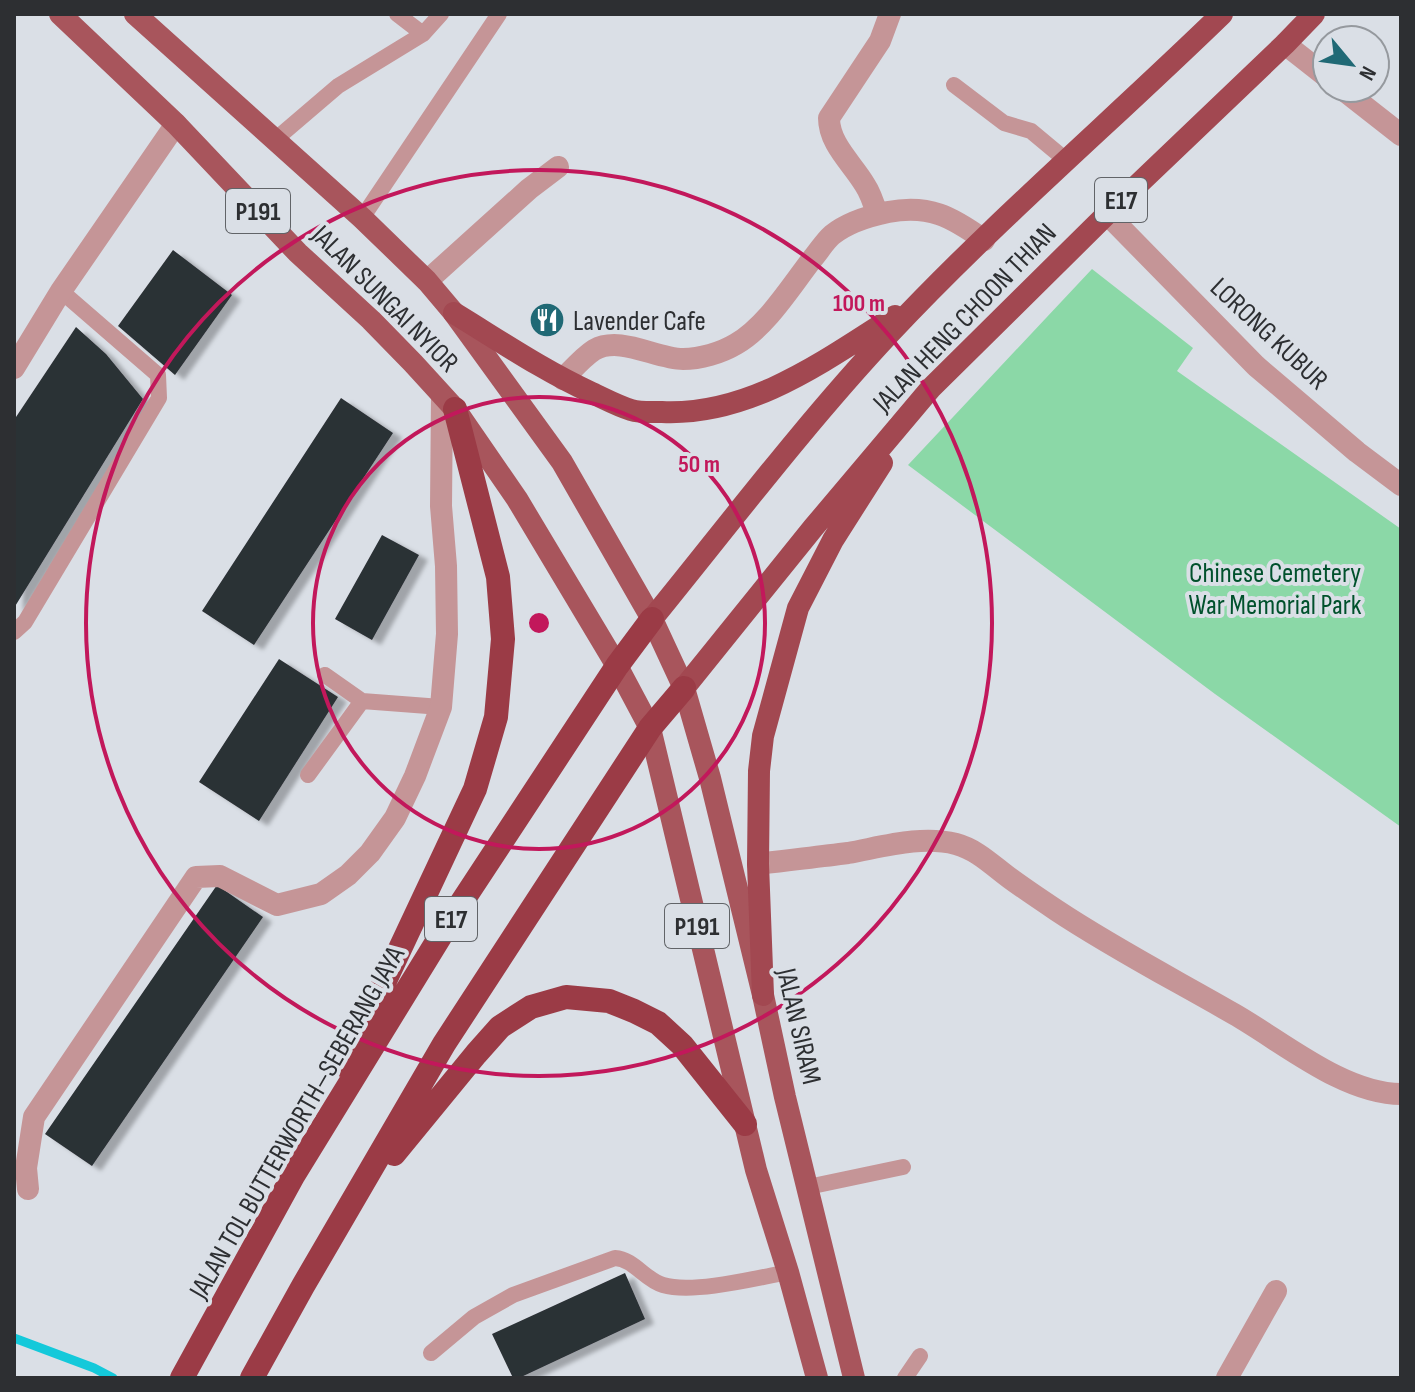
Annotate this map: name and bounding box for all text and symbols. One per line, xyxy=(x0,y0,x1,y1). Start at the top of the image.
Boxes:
north arrow xyxy=(1311,24,1391,104)
text: N xyxy=(1353,61,1382,85)
road number: E17 xyxy=(1095,178,1147,222)
road number: P191 xyxy=(226,189,290,233)
street label: JALAN HENG CHOON THIAN xyxy=(866,217,1064,420)
street label: JALAN SUNGAI NYIOR xyxy=(304,218,465,379)
street label: LORONG KUBUR xyxy=(1203,271,1335,397)
text: 100 m xyxy=(833,289,885,318)
restaurant icon: Lavender Cafe xyxy=(528,301,566,339)
place label: Lavender Cafe xyxy=(573,305,706,338)
text: 50 m xyxy=(678,450,720,479)
park label: Chinese Cemetery War Memorial Park xyxy=(1189,557,1362,622)
centre of rings xyxy=(525,609,553,637)
road number: E17 xyxy=(425,897,477,941)
road number: P191 xyxy=(665,904,729,948)
street label: JALAN TOL BUTTERWORTH–SEBERANG JAYA xyxy=(182,940,412,1306)
street label: JALAN SIRAM xyxy=(769,964,828,1088)

